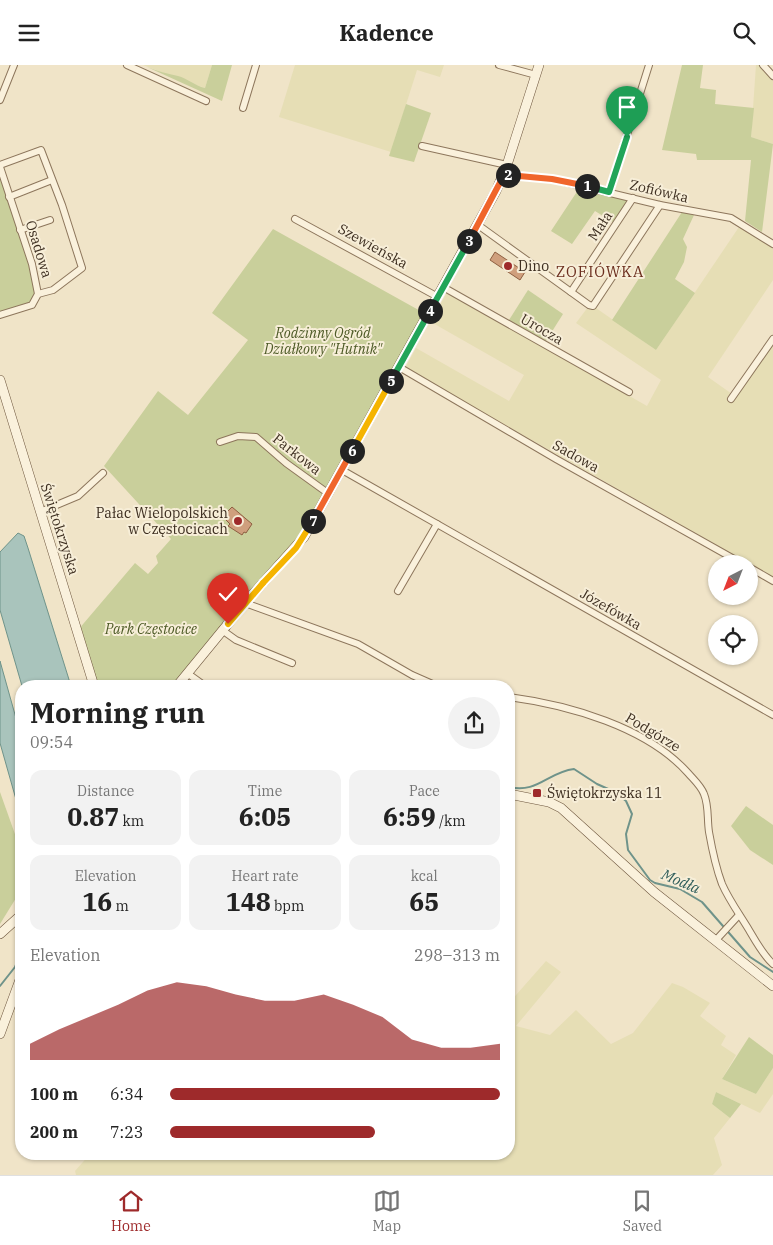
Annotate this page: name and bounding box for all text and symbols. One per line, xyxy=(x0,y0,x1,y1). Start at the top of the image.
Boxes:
text: Kadence xyxy=(339,18,434,47)
icon: menu xyxy=(15,19,43,47)
icon: search xyxy=(730,19,758,47)
pin xyxy=(606,86,648,137)
icon: arrive xyxy=(613,93,641,121)
pin: 2 xyxy=(496,163,520,187)
text: 2 xyxy=(504,166,513,184)
pin: 1 xyxy=(574,173,600,199)
street label: Zofiówka xyxy=(628,175,691,207)
text: 1 xyxy=(583,177,592,195)
street label: Mała xyxy=(584,207,616,244)
street label: Osadowa xyxy=(22,218,56,280)
street label: Szewieńska xyxy=(335,219,411,273)
pin: 3 xyxy=(456,229,482,253)
text: 3 xyxy=(465,232,474,250)
place label: Dino xyxy=(518,257,549,275)
marker: Dino xyxy=(502,260,514,272)
district label: ZOFIÓWKA xyxy=(556,262,644,281)
pin: 4 xyxy=(418,299,442,323)
text: 4 xyxy=(426,302,435,320)
street label: Urocza xyxy=(517,310,567,349)
park label: Rodzinny Ogród Działkowy "Hutnik" xyxy=(263,324,384,358)
pin: 5 xyxy=(378,369,404,393)
text: 5 xyxy=(387,372,396,390)
street label: Parkowa xyxy=(269,429,325,479)
street label: Sadowa xyxy=(550,436,603,476)
pin: 6 xyxy=(340,439,364,463)
text: 6 xyxy=(348,442,357,460)
street label: Świętokrzyska xyxy=(37,481,84,577)
place label: Pałac Wielopolskich w Częstocicach xyxy=(96,504,228,538)
pin: 7 xyxy=(300,509,326,533)
text: 7 xyxy=(309,512,318,530)
marker: Pałac Wielopolskich w Częstocicach xyxy=(232,515,244,527)
north arrow xyxy=(708,555,758,605)
map controls xyxy=(708,555,758,665)
pin xyxy=(207,573,249,624)
icon: check xyxy=(214,580,242,608)
street label: Józefówka xyxy=(577,584,645,634)
button: locate xyxy=(708,615,758,665)
park label: Park Częstocice xyxy=(104,620,198,638)
text: Morning run xyxy=(30,694,205,731)
button: share xyxy=(448,697,500,749)
street label: Podgórze xyxy=(622,709,684,755)
text: 09:54 xyxy=(30,732,73,752)
text: Distance xyxy=(77,782,134,800)
text: Time xyxy=(248,782,282,800)
text: Pace xyxy=(409,782,440,800)
place label: Świętokrzyska 11 xyxy=(547,783,662,802)
marker: Świętokrzyska 11 xyxy=(531,787,543,799)
text: 0.87 xyxy=(67,800,119,833)
text: 6:05 xyxy=(239,800,291,833)
text: 6:59 xyxy=(383,800,436,833)
text: km xyxy=(119,812,144,830)
text: /km xyxy=(436,812,466,830)
water label: Modła xyxy=(658,864,704,898)
text: Elevation xyxy=(75,867,137,885)
text: Heart rate xyxy=(231,867,298,885)
text: kcal xyxy=(411,867,438,885)
text: 16 xyxy=(82,885,112,918)
text: 148 xyxy=(226,885,271,918)
text: 65 xyxy=(409,885,439,918)
text: m xyxy=(112,897,129,915)
text: bpm xyxy=(271,897,304,915)
text: Elevation xyxy=(30,945,100,965)
text: 298–313 m xyxy=(414,945,500,965)
text: 100 m xyxy=(30,1084,78,1104)
text: 6:34 xyxy=(110,1084,143,1104)
text: 200 m xyxy=(30,1122,78,1142)
text: 7:23 xyxy=(110,1122,143,1142)
tab: Home xyxy=(111,1187,151,1235)
tab: Map xyxy=(373,1187,401,1235)
tab: Saved xyxy=(623,1187,662,1235)

